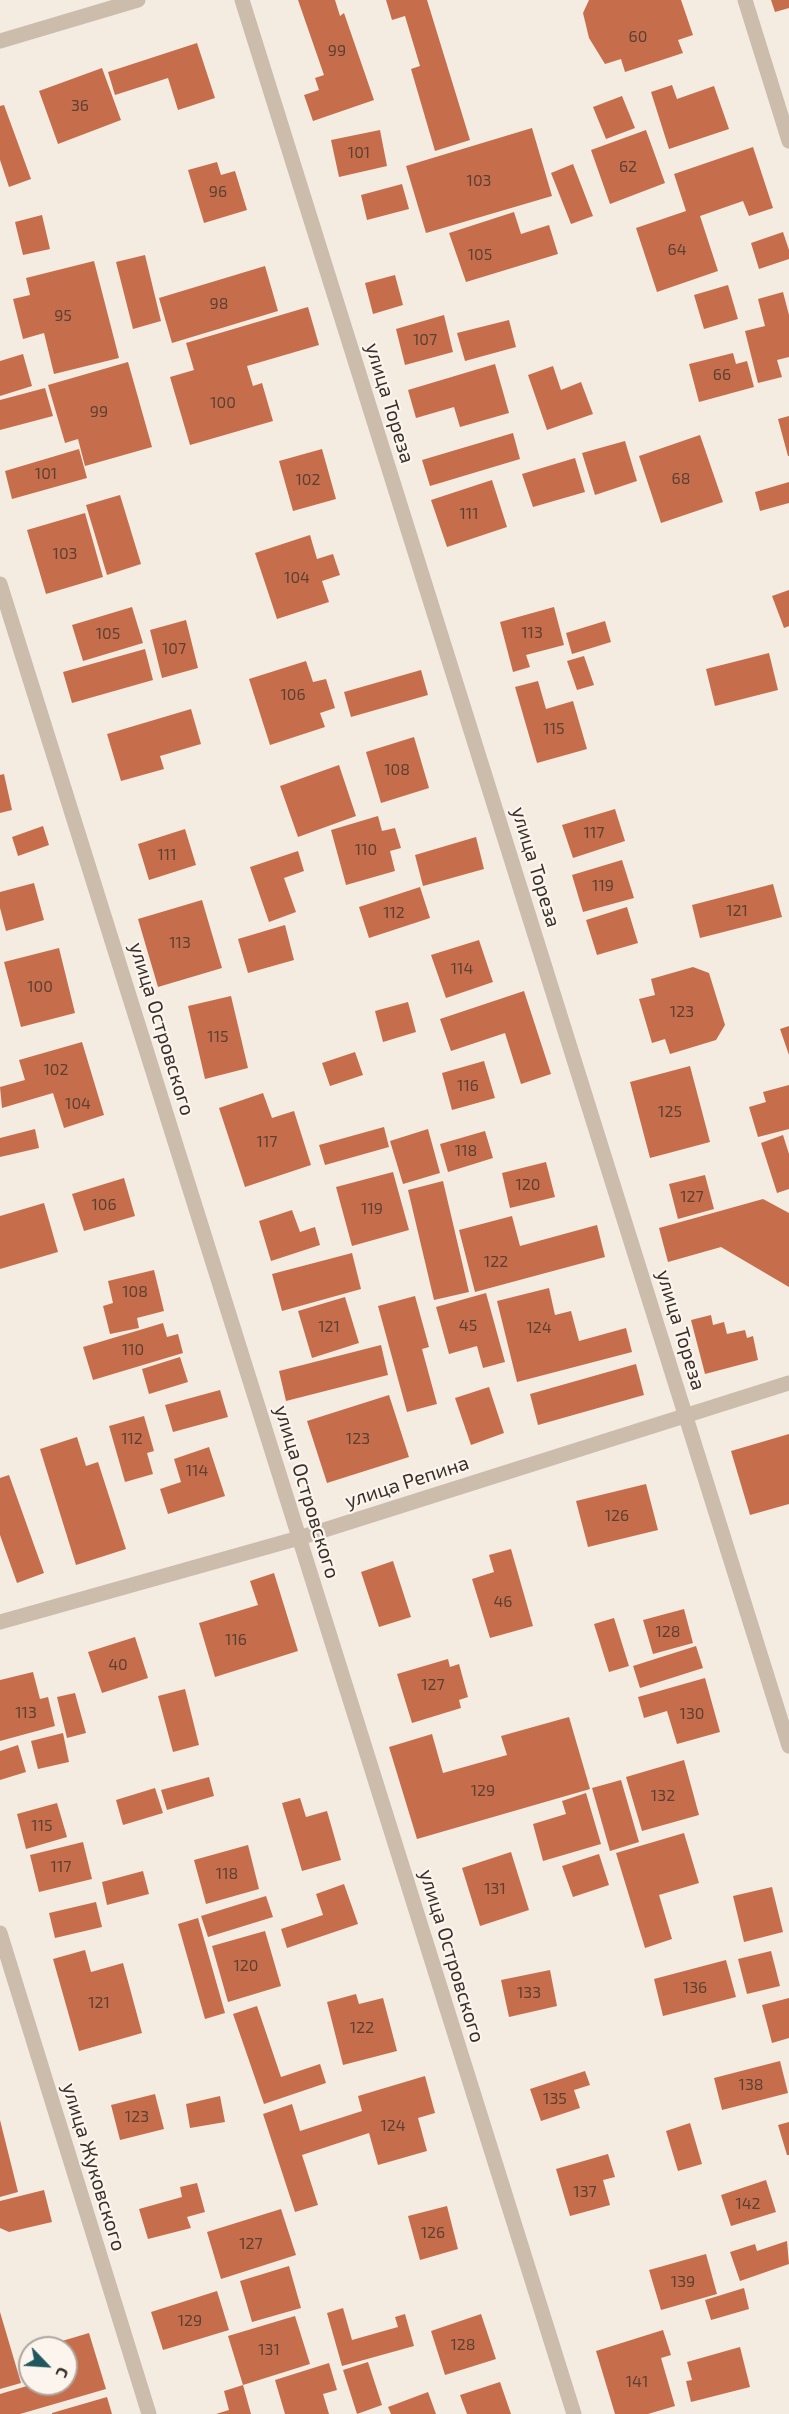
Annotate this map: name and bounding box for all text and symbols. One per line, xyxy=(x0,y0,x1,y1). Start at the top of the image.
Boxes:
house number: 60 xyxy=(629,27,647,47)
house number: 99 xyxy=(328,41,346,61)
house number: 36 xyxy=(71,96,89,116)
house number: 101 xyxy=(348,143,370,163)
house number: 62 xyxy=(619,157,637,177)
house number: 103 xyxy=(467,171,491,191)
house number: 96 xyxy=(209,182,227,202)
house number: 64 xyxy=(668,240,686,260)
house number: 105 xyxy=(468,245,492,265)
house number: 98 xyxy=(210,294,228,314)
house number: 95 xyxy=(54,306,72,326)
house number: 107 xyxy=(413,330,437,350)
street label: улица Тореза xyxy=(360,340,420,466)
house number: 66 xyxy=(713,365,731,385)
house number: 100 xyxy=(210,393,236,413)
house number: 99 xyxy=(90,402,108,422)
house number: 101 xyxy=(35,464,57,484)
house number: 68 xyxy=(672,469,690,489)
house number: 102 xyxy=(295,470,321,490)
house number: 111 xyxy=(459,504,479,524)
house number: 103 xyxy=(53,544,77,564)
house number: 104 xyxy=(284,568,310,588)
house number: 113 xyxy=(521,623,543,643)
house number: 105 xyxy=(96,624,120,644)
house number: 107 xyxy=(162,639,186,659)
house number: 106 xyxy=(280,685,306,705)
house number: 115 xyxy=(543,719,565,739)
house number: 108 xyxy=(384,760,410,780)
street label: улица Тореза xyxy=(506,804,566,930)
house number: 117 xyxy=(584,823,604,843)
house number: 110 xyxy=(355,840,377,860)
house number: 111 xyxy=(157,845,177,865)
house number: 119 xyxy=(592,876,614,896)
house number: 121 xyxy=(726,901,748,921)
house number: 112 xyxy=(383,903,405,923)
house number: 113 xyxy=(169,933,191,953)
street label: улица Островского xyxy=(124,940,200,1118)
house number: 114 xyxy=(451,959,473,979)
house number: 100 xyxy=(27,977,53,997)
house number: 123 xyxy=(670,1002,694,1022)
house number: 115 xyxy=(207,1027,229,1047)
house number: 102 xyxy=(43,1060,69,1080)
house number: 116 xyxy=(457,1076,479,1096)
house number: 104 xyxy=(65,1094,91,1114)
house number: 125 xyxy=(658,1102,682,1122)
house number: 117 xyxy=(257,1132,277,1152)
house number: 118 xyxy=(455,1141,477,1161)
house number: 120 xyxy=(515,1175,541,1195)
house number: 127 xyxy=(680,1187,704,1207)
house number: 106 xyxy=(91,1195,117,1215)
house number: 119 xyxy=(361,1199,383,1219)
house number: 122 xyxy=(484,1252,508,1272)
street label: улица Тореза xyxy=(651,1267,711,1393)
house number: 108 xyxy=(122,1282,148,1302)
house number: 45 xyxy=(459,1316,477,1336)
house number: 121 xyxy=(318,1317,340,1337)
house number: 124 xyxy=(526,1318,552,1338)
house number: 110 xyxy=(122,1340,144,1360)
street label: улица Островского xyxy=(269,1403,345,1581)
house number: 112 xyxy=(121,1429,143,1449)
house number: 123 xyxy=(346,1429,370,1449)
street label: улица Репина xyxy=(342,1451,472,1513)
house number: 114 xyxy=(186,1461,208,1481)
house number: 126 xyxy=(605,1506,629,1526)
house number: 46 xyxy=(494,1592,512,1612)
house number: 128 xyxy=(655,1622,681,1642)
house number: 116 xyxy=(225,1630,247,1650)
house number: 40 xyxy=(108,1655,128,1675)
house number: 127 xyxy=(421,1675,445,1695)
house number: 113 xyxy=(15,1703,37,1723)
house number: 130 xyxy=(680,1704,704,1724)
house number: 129 xyxy=(471,1781,495,1801)
house number: 132 xyxy=(651,1786,675,1806)
house number: 115 xyxy=(31,1816,53,1836)
house number: 117 xyxy=(51,1857,71,1877)
house number: 118 xyxy=(216,1864,238,1884)
street label: улица Островского xyxy=(414,1867,490,2045)
house number: 131 xyxy=(484,1879,506,1899)
house number: 120 xyxy=(233,1956,259,1976)
house number: 136 xyxy=(683,1978,707,1998)
house number: 133 xyxy=(517,1983,541,2003)
house number: 121 xyxy=(88,1993,110,2013)
house number: 122 xyxy=(350,2018,374,2038)
house number: 138 xyxy=(739,2075,763,2095)
street label: улица Жуковского xyxy=(57,2080,131,2254)
house number: 135 xyxy=(543,2089,567,2109)
house number: 123 xyxy=(125,2107,149,2127)
house number: 124 xyxy=(380,2116,406,2136)
house number: 137 xyxy=(573,2182,597,2202)
house number: 142 xyxy=(735,2194,761,2214)
house number: 126 xyxy=(421,2223,445,2243)
house number: 127 xyxy=(239,2234,263,2254)
house number: 139 xyxy=(671,2272,695,2292)
house number: 129 xyxy=(178,2311,202,2331)
house number: 128 xyxy=(450,2335,476,2355)
north arrow xyxy=(18,2336,78,2396)
house number: 131 xyxy=(258,2340,280,2360)
text: С xyxy=(52,2365,74,2381)
house number: 141 xyxy=(626,2372,648,2392)

